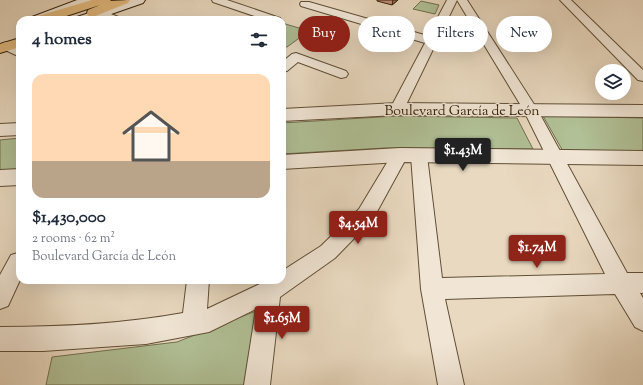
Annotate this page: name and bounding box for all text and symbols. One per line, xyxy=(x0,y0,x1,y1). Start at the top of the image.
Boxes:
chip: Buy xyxy=(298,16,350,52)
chip: Rent xyxy=(358,16,415,52)
chip: Filters xyxy=(423,16,488,52)
chip: New xyxy=(496,16,552,52)
text: 4 homes xyxy=(32,28,92,52)
icon: filters xyxy=(248,29,270,51)
map controls xyxy=(595,64,631,100)
button: layers xyxy=(595,64,631,100)
icon: home xyxy=(115,100,187,172)
street label: Boulevard García de León xyxy=(384,102,540,122)
pin: $1.43M xyxy=(430,138,496,172)
text: $1.43M xyxy=(444,142,482,160)
text: $1,430,000 xyxy=(32,206,106,230)
pin: $4.54M xyxy=(325,211,391,245)
text: $4.54M xyxy=(338,215,378,233)
text: 2 rooms · 62 m² xyxy=(32,230,115,248)
pin: $1.74M xyxy=(504,235,570,269)
text: $1.74M xyxy=(518,239,556,257)
text: Boulevard García de León xyxy=(32,248,176,266)
pin: $1.65M xyxy=(249,306,315,340)
text: $1.65M xyxy=(263,310,301,328)

